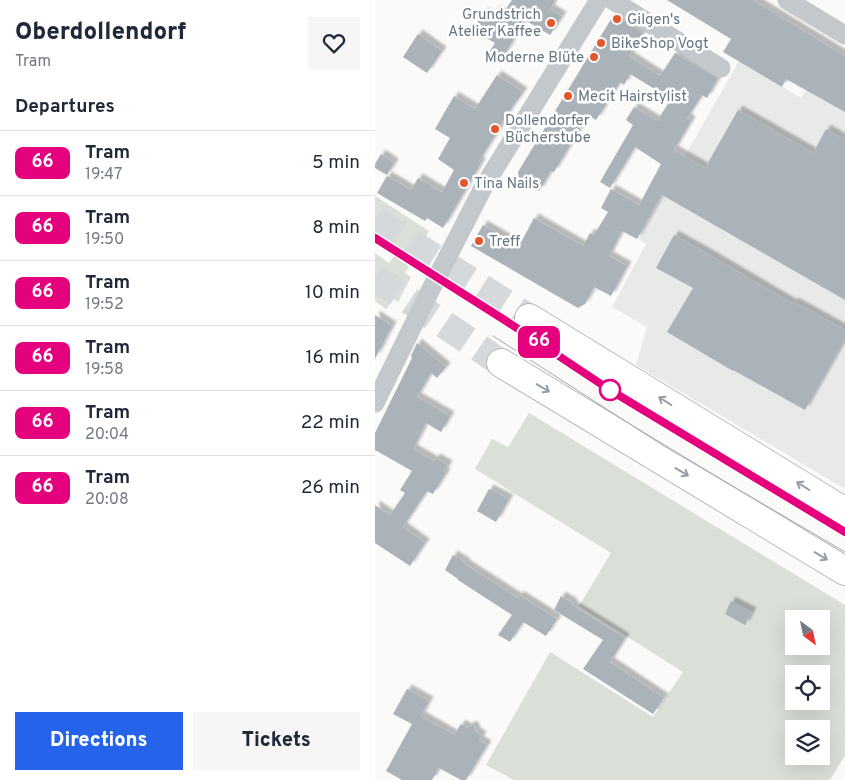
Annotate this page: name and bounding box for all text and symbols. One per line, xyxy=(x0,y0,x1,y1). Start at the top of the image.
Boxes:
place label: Grundstrich Atelier Kaffee xyxy=(448,6,541,42)
place label: Gilgen's xyxy=(627,11,680,30)
marker: Gilgen's xyxy=(611,13,623,25)
button: heart xyxy=(308,17,360,69)
marker: Grundstrich Atelier Kaffee xyxy=(545,17,557,29)
text: Oberdollendorf xyxy=(15,18,186,48)
place label: BikeShop Vogt xyxy=(611,35,709,54)
marker: BikeShop Vogt xyxy=(595,37,607,49)
place label: Moderne Blüte xyxy=(485,49,584,68)
marker: Moderne Blüte xyxy=(588,51,600,63)
text: Tram xyxy=(15,52,51,72)
place label: Mecit Hairstylist xyxy=(578,88,687,107)
marker: Mecit Hairstylist xyxy=(562,90,574,102)
text: Departures xyxy=(15,95,115,119)
place label: Dollendorfer Bücherstube xyxy=(505,112,591,148)
marker: Dollendorfer Bücherstube xyxy=(489,123,501,135)
text: Tram xyxy=(85,141,130,165)
text: 66 xyxy=(31,151,54,174)
text: 5 min xyxy=(312,151,360,175)
text: 19:47 xyxy=(85,165,122,185)
place label: Tina Nails xyxy=(474,175,539,194)
marker: Tina Nails xyxy=(458,177,470,189)
text: Tram xyxy=(85,206,130,230)
text: 66 xyxy=(31,216,54,239)
text: 8 min xyxy=(312,216,360,240)
text: 19:50 xyxy=(85,230,124,250)
place label: Treff xyxy=(489,233,520,252)
marker: Treff xyxy=(473,235,485,247)
text: Tram xyxy=(85,271,130,295)
text: 66 xyxy=(31,281,54,304)
text: 10 min xyxy=(305,281,360,305)
text: 19:52 xyxy=(85,295,124,315)
line badge: 66 xyxy=(517,326,561,358)
text: 66 xyxy=(528,330,550,353)
text: Tram xyxy=(85,336,130,360)
text: 66 xyxy=(31,346,54,369)
text: 16 min xyxy=(305,346,360,370)
text: 19:58 xyxy=(85,360,124,380)
unlabelled marker xyxy=(599,379,621,401)
one-way arrow xyxy=(535,383,549,393)
one-way arrow xyxy=(658,396,672,406)
text: Tram xyxy=(85,401,130,425)
text: 66 xyxy=(31,411,54,434)
text: 22 min xyxy=(301,411,360,435)
text: 20:04 xyxy=(85,425,129,445)
text: Tram xyxy=(85,466,130,490)
one-way arrow xyxy=(674,468,688,478)
text: 66 xyxy=(31,476,54,499)
text: 26 min xyxy=(301,476,360,500)
one-way arrow xyxy=(797,481,811,491)
text: 20:08 xyxy=(85,490,129,510)
one-way arrow xyxy=(813,552,827,562)
north arrow xyxy=(785,610,830,655)
map controls xyxy=(785,610,830,765)
button: locate xyxy=(785,665,830,710)
button: Directions xyxy=(15,712,183,770)
button: Tickets xyxy=(193,712,360,770)
button: layers xyxy=(785,720,830,765)

